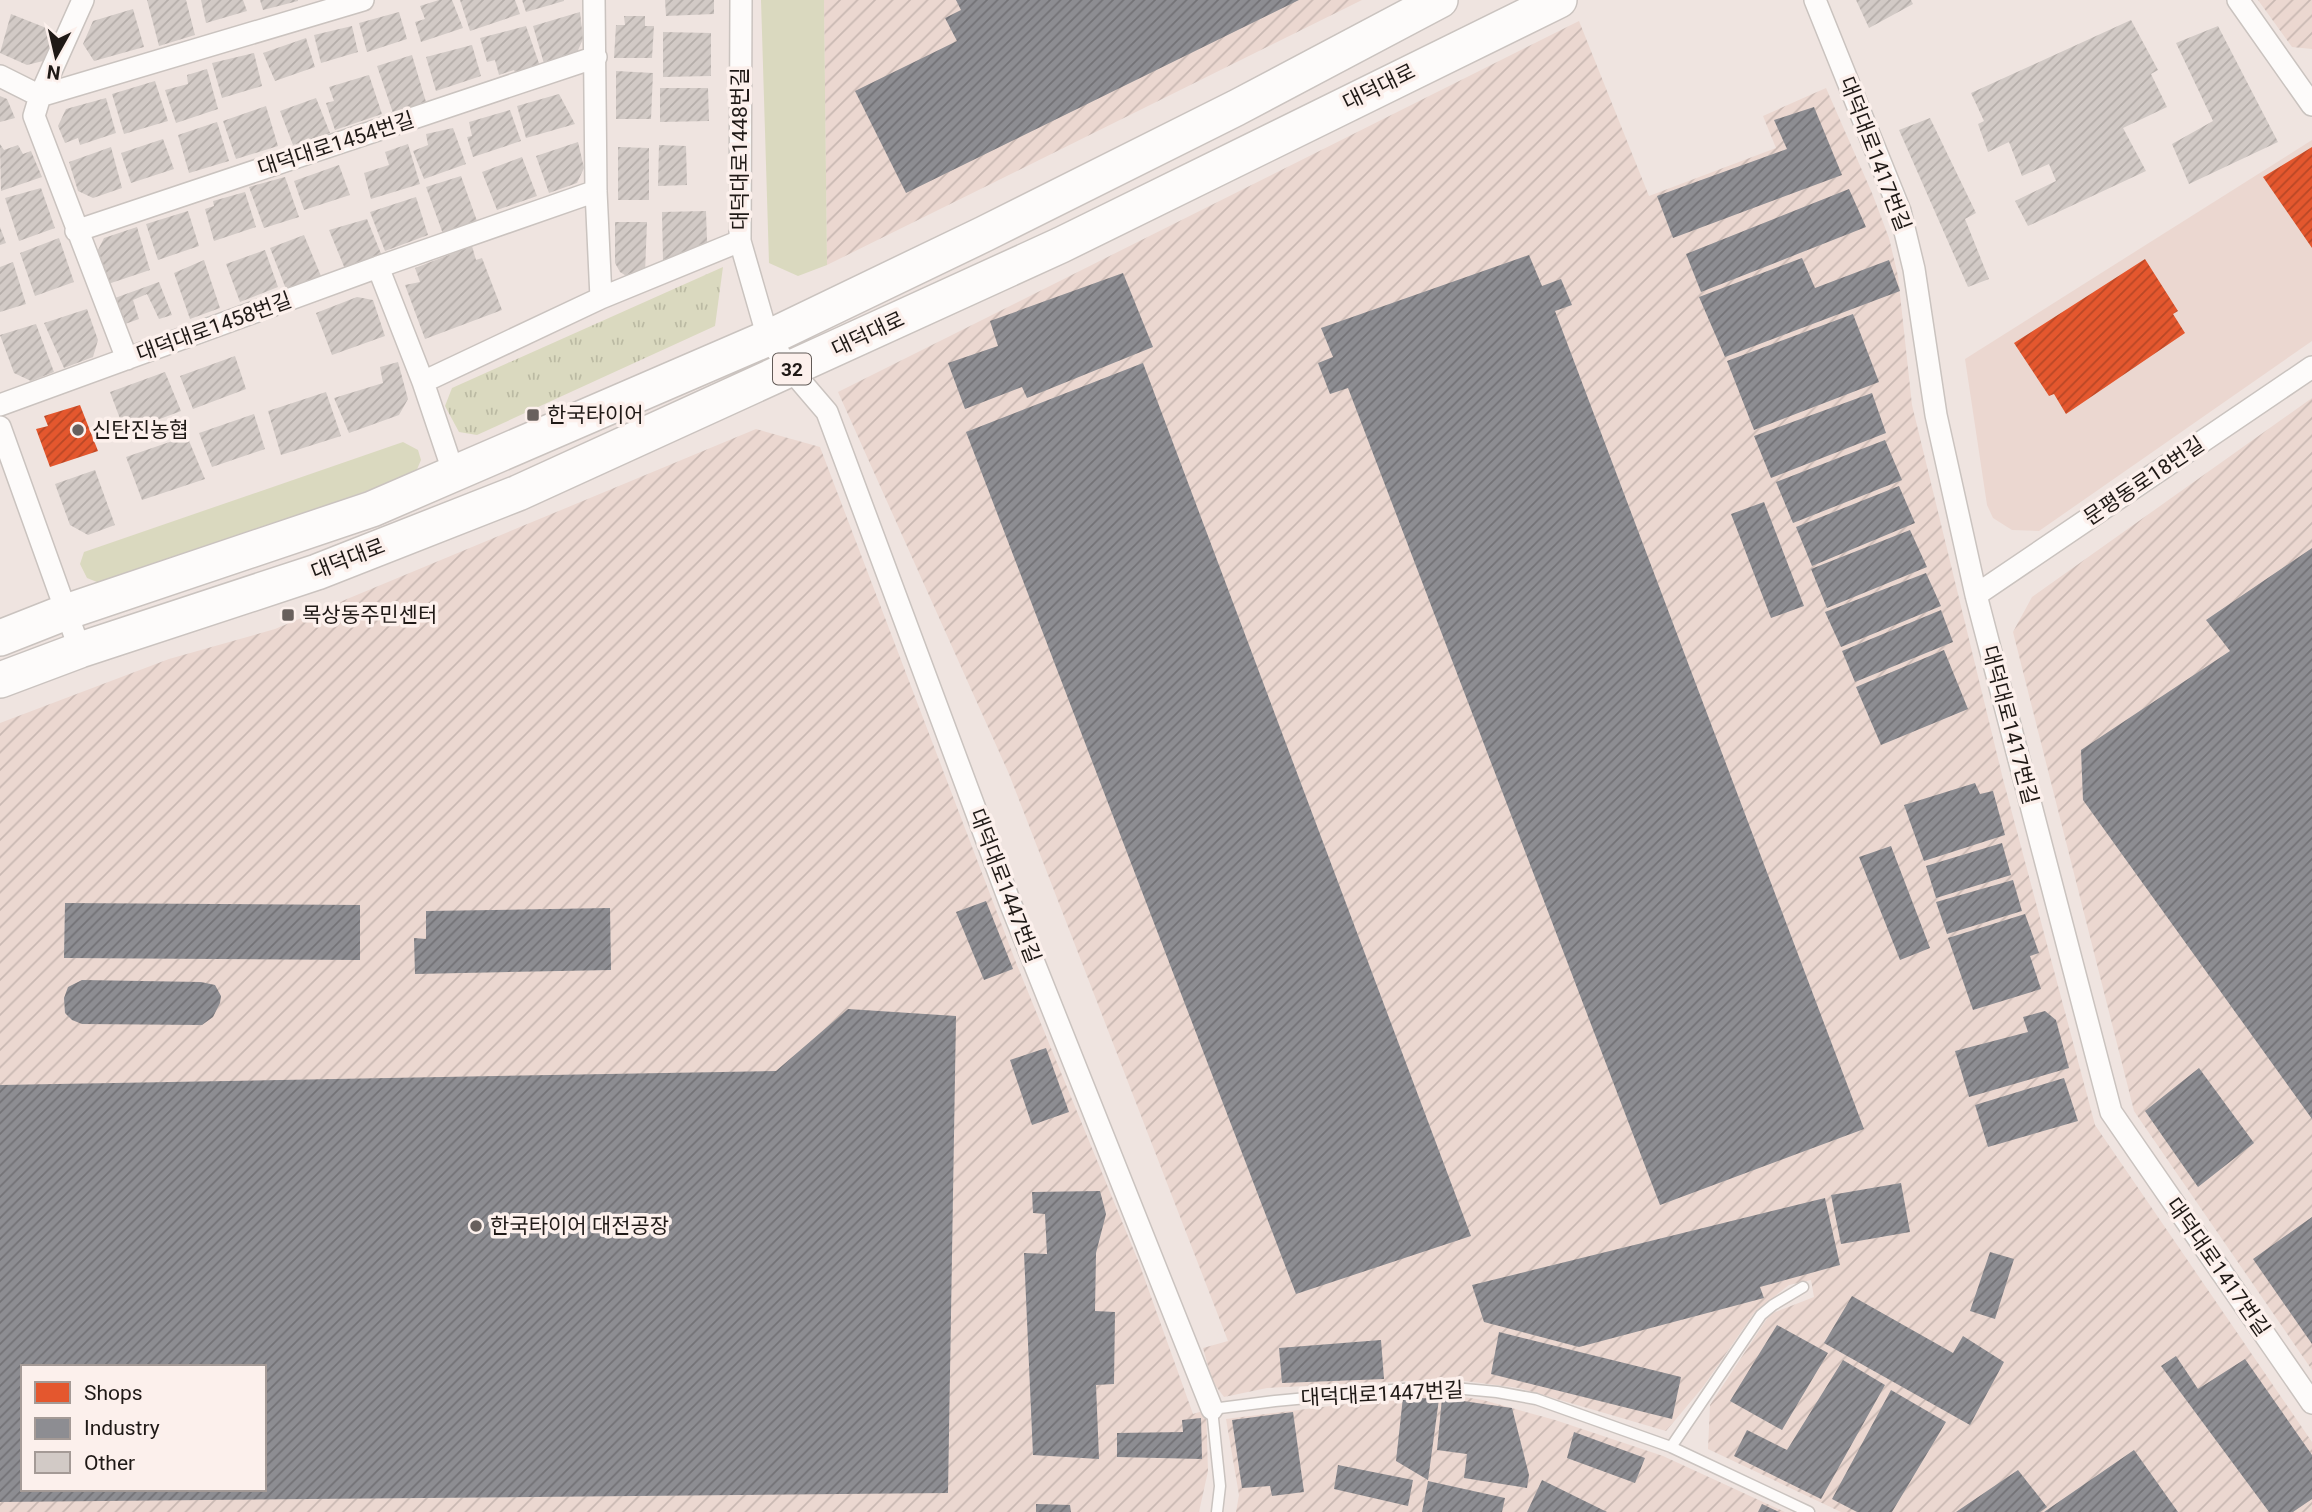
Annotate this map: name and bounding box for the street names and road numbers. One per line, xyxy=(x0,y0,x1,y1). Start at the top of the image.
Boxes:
street label: 대덕대로 xyxy=(1339,59,1419,115)
street label: 대덕대로1448번길 xyxy=(728,67,752,231)
street label: 대덕대로1417번길 xyxy=(1835,74,1915,234)
street label: 대덕대로1454번길 xyxy=(255,107,417,181)
street label: 대덕대로1458번길 xyxy=(133,288,295,366)
street label: 대덕대로 xyxy=(828,307,908,361)
road number: 32 xyxy=(773,354,811,384)
street label: 문평동로18번길 xyxy=(2079,432,2209,530)
street label: 대덕대로 xyxy=(308,534,388,584)
street label: 대덕대로1417번길 xyxy=(1977,643,2043,807)
street label: 대덕대로1447번길 xyxy=(965,806,1045,966)
street label: 대덕대로1417번길 xyxy=(2161,1193,2275,1341)
street label: 대덕대로1447번길 xyxy=(1300,1378,1464,1410)

